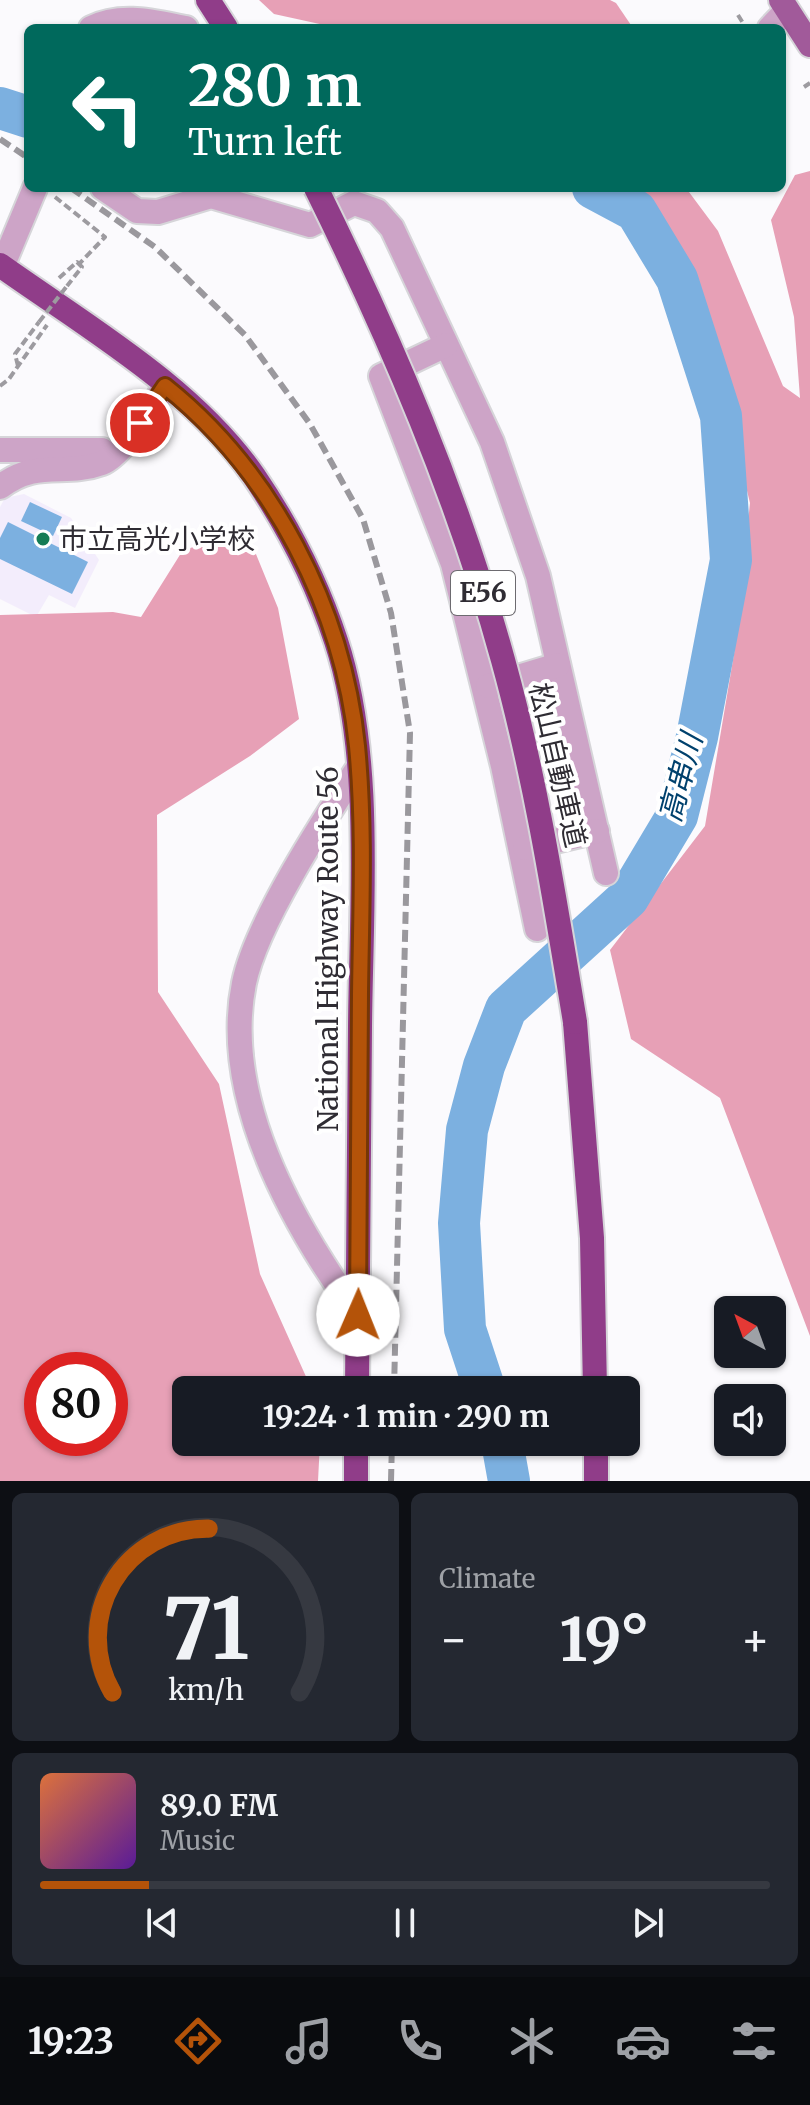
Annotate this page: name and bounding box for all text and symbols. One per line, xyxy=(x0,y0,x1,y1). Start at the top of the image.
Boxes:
text: 280 m xyxy=(188,51,362,121)
icon: left xyxy=(56,56,160,160)
text: Turn left xyxy=(188,120,342,165)
pin xyxy=(106,389,174,457)
icon: arrive xyxy=(118,401,162,445)
place label: 市立高光小学校 xyxy=(59,521,255,557)
marker: 市立高光小学校 xyxy=(34,530,52,548)
road number: E56 xyxy=(451,571,515,615)
street label: 松山自動車道 xyxy=(522,679,594,851)
water label: 高串川 xyxy=(650,726,711,826)
street label: National Highway Route 56 xyxy=(310,766,346,1132)
position arrow xyxy=(316,1273,400,1357)
north arrow xyxy=(714,1296,786,1368)
map controls xyxy=(714,1296,786,1456)
speed limit sign: 80 xyxy=(24,1352,128,1456)
button: sound xyxy=(714,1384,786,1456)
text: 19:24 · 1 min · 290 m xyxy=(262,1397,550,1435)
text: Climate xyxy=(439,1562,535,1595)
text: 71 xyxy=(162,1577,249,1682)
text: 19° xyxy=(560,1602,650,1677)
text: − xyxy=(439,1612,468,1667)
text: + xyxy=(741,1612,770,1667)
text: km/h xyxy=(168,1672,243,1708)
text: 89.0 FM xyxy=(160,1786,278,1824)
text: Music xyxy=(160,1824,235,1857)
icon: previous xyxy=(140,1901,184,1945)
icon: pause xyxy=(383,1901,427,1945)
icon: next xyxy=(626,1901,670,1945)
icon: directions xyxy=(170,2013,226,2069)
icon: music xyxy=(281,2013,337,2069)
icon: phone xyxy=(392,2013,448,2069)
icon: climate xyxy=(504,2013,560,2069)
icon: car xyxy=(615,2013,671,2069)
icon: filters xyxy=(726,2013,782,2069)
text: 19:23 xyxy=(28,2019,114,2064)

